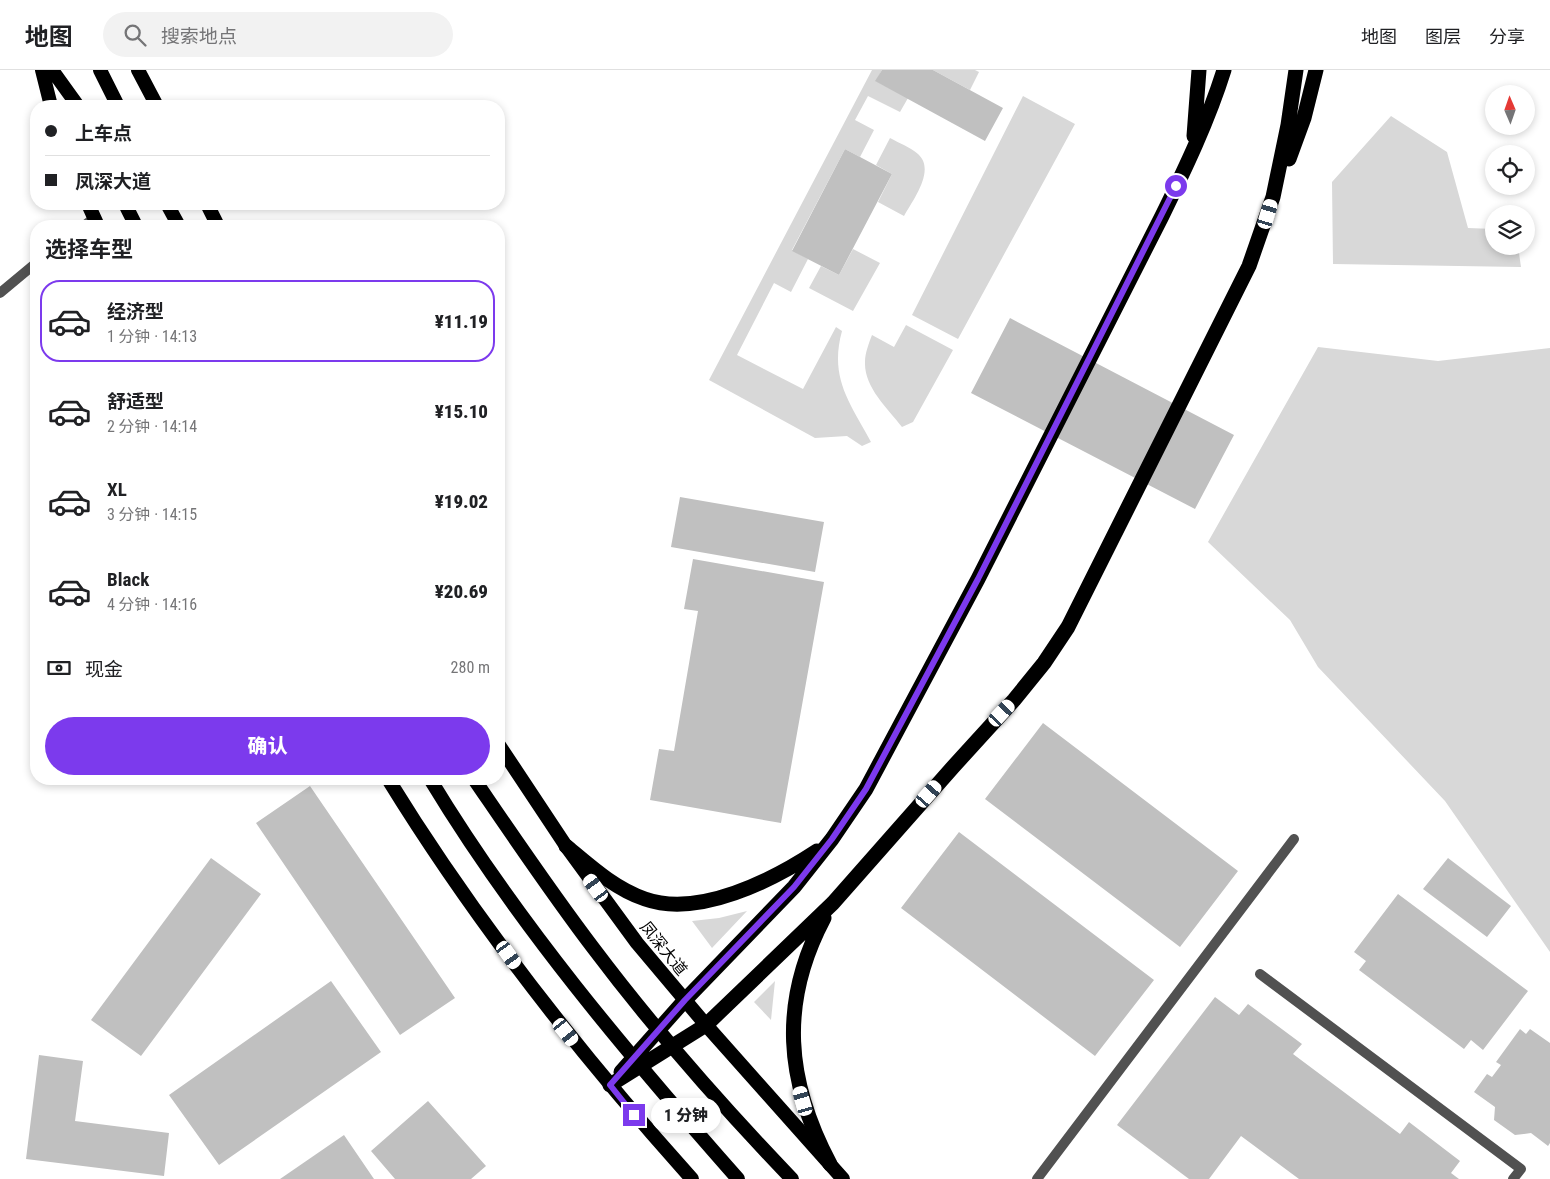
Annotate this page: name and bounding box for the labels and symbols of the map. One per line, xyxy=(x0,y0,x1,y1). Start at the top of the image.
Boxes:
north arrow xyxy=(1485,85,1535,135)
route start xyxy=(1165,175,1187,197)
car xyxy=(1256,197,1279,231)
car xyxy=(986,697,1017,729)
car xyxy=(913,778,944,810)
car xyxy=(581,871,610,905)
street label: 凤深大道 xyxy=(636,917,691,979)
car xyxy=(494,938,523,972)
car xyxy=(550,1016,581,1048)
car xyxy=(791,1085,814,1117)
callout: 1 分钟 xyxy=(652,1098,722,1132)
route end xyxy=(623,1104,645,1126)

